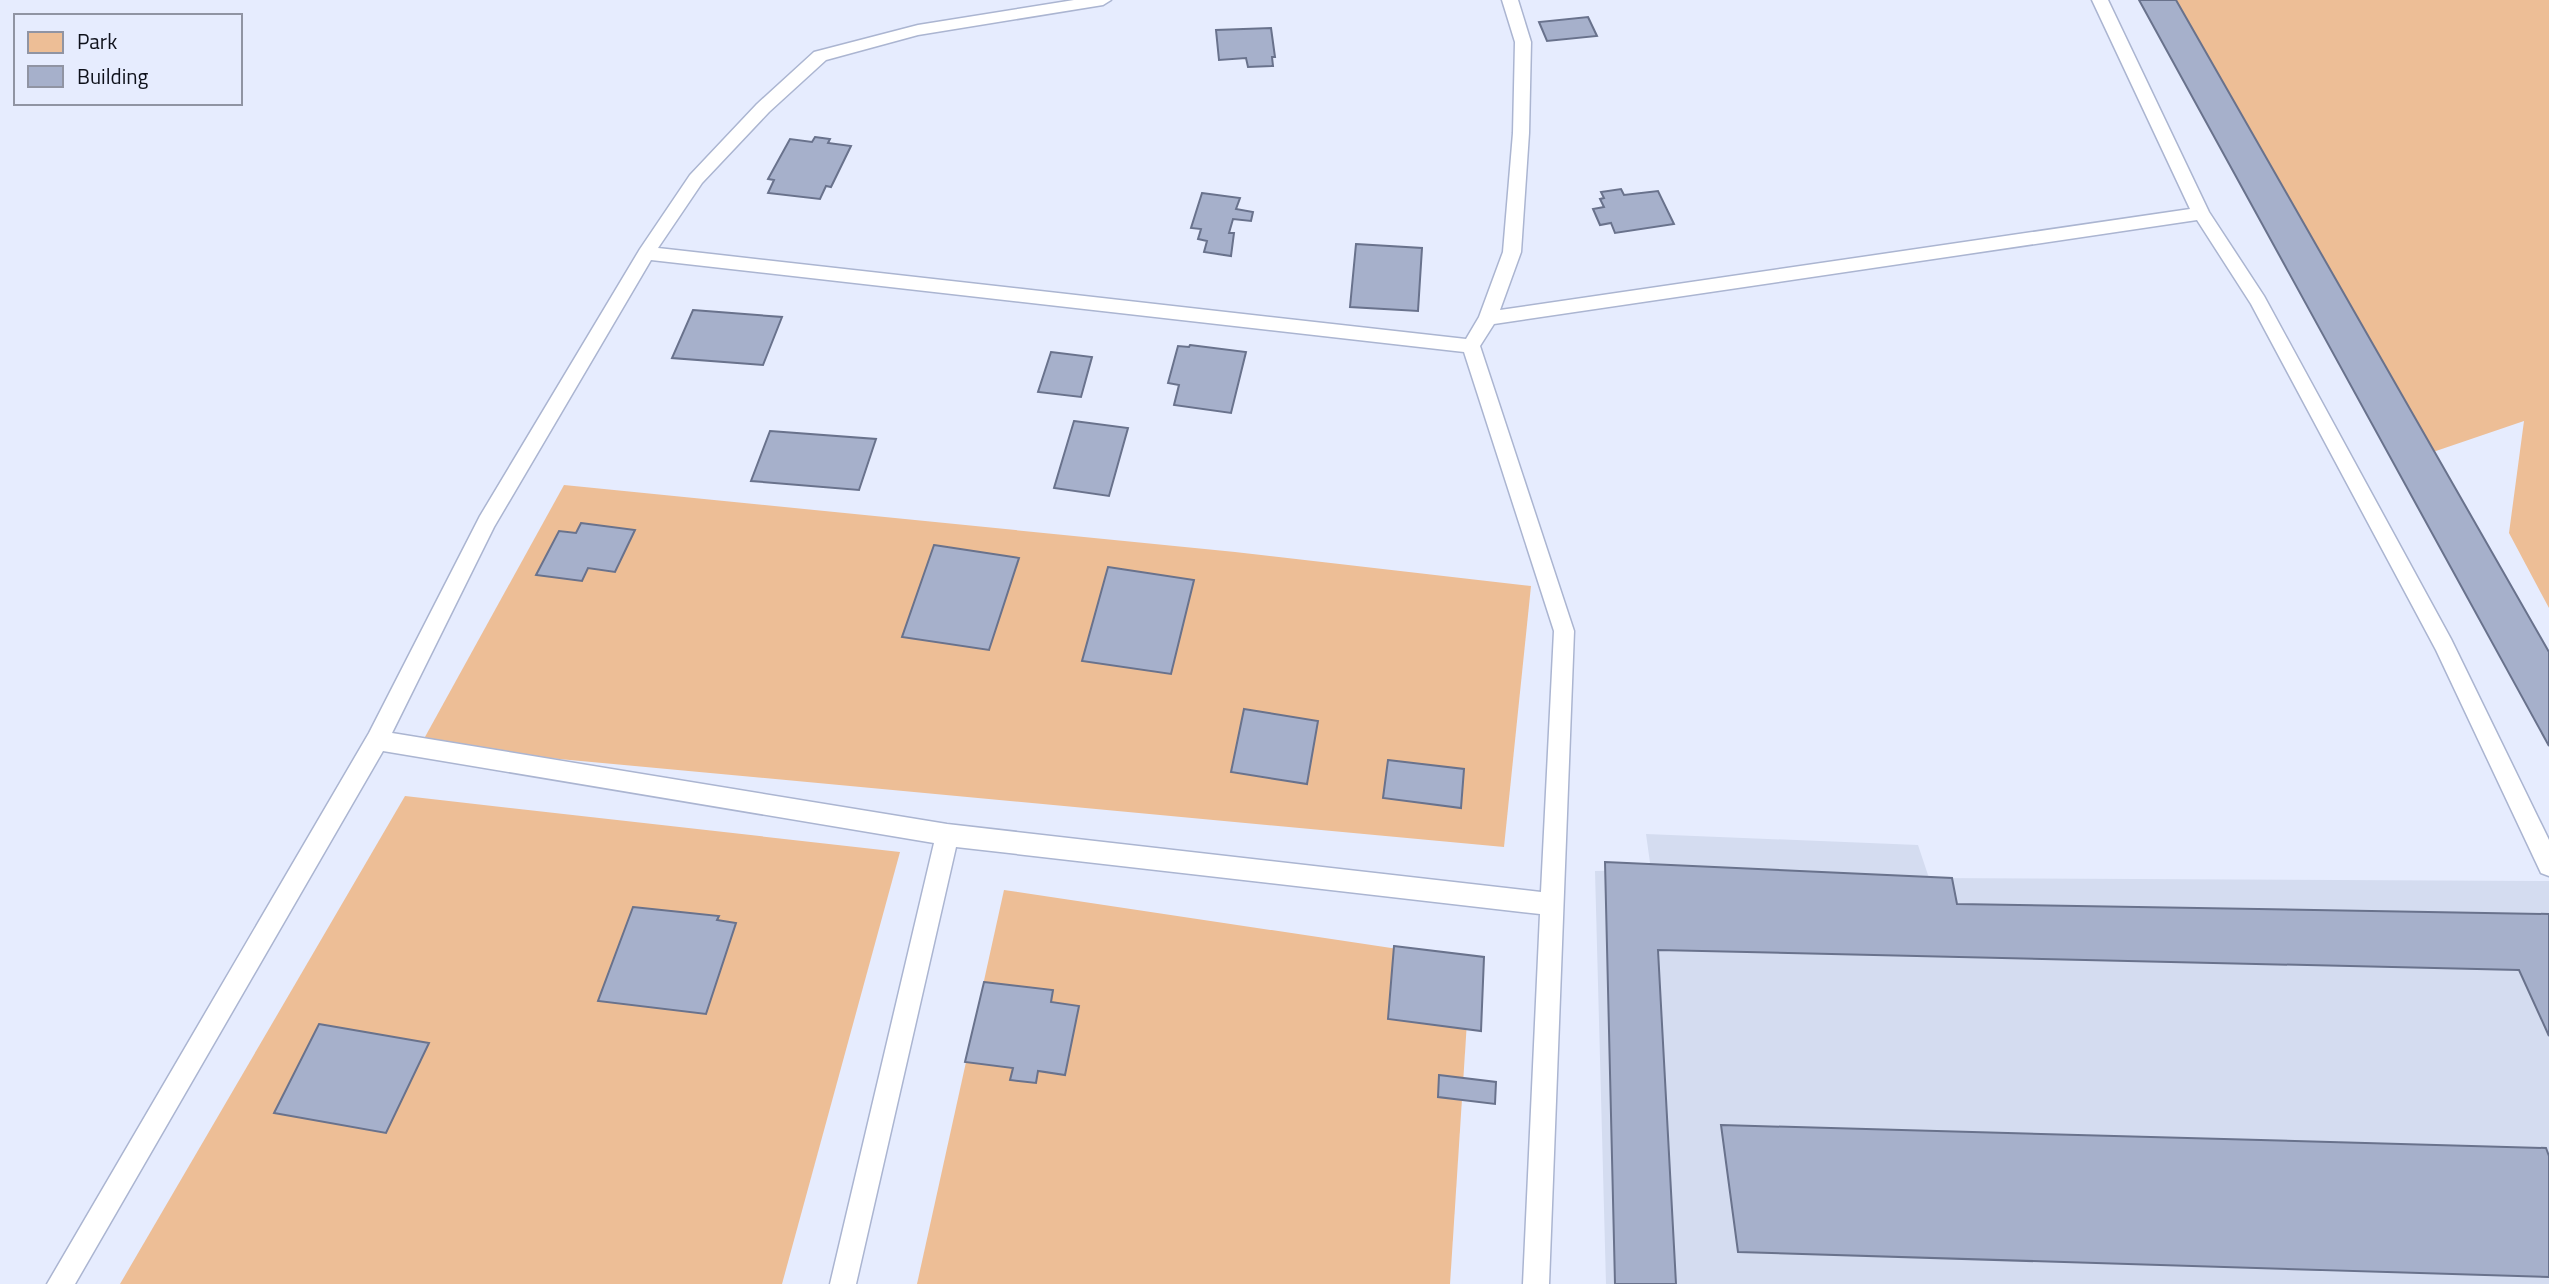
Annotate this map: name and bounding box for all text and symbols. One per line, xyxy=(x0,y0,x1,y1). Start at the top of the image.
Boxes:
legend xyxy=(14,14,242,105)
text: Park xyxy=(77,25,117,57)
text: Building xyxy=(77,60,149,92)

